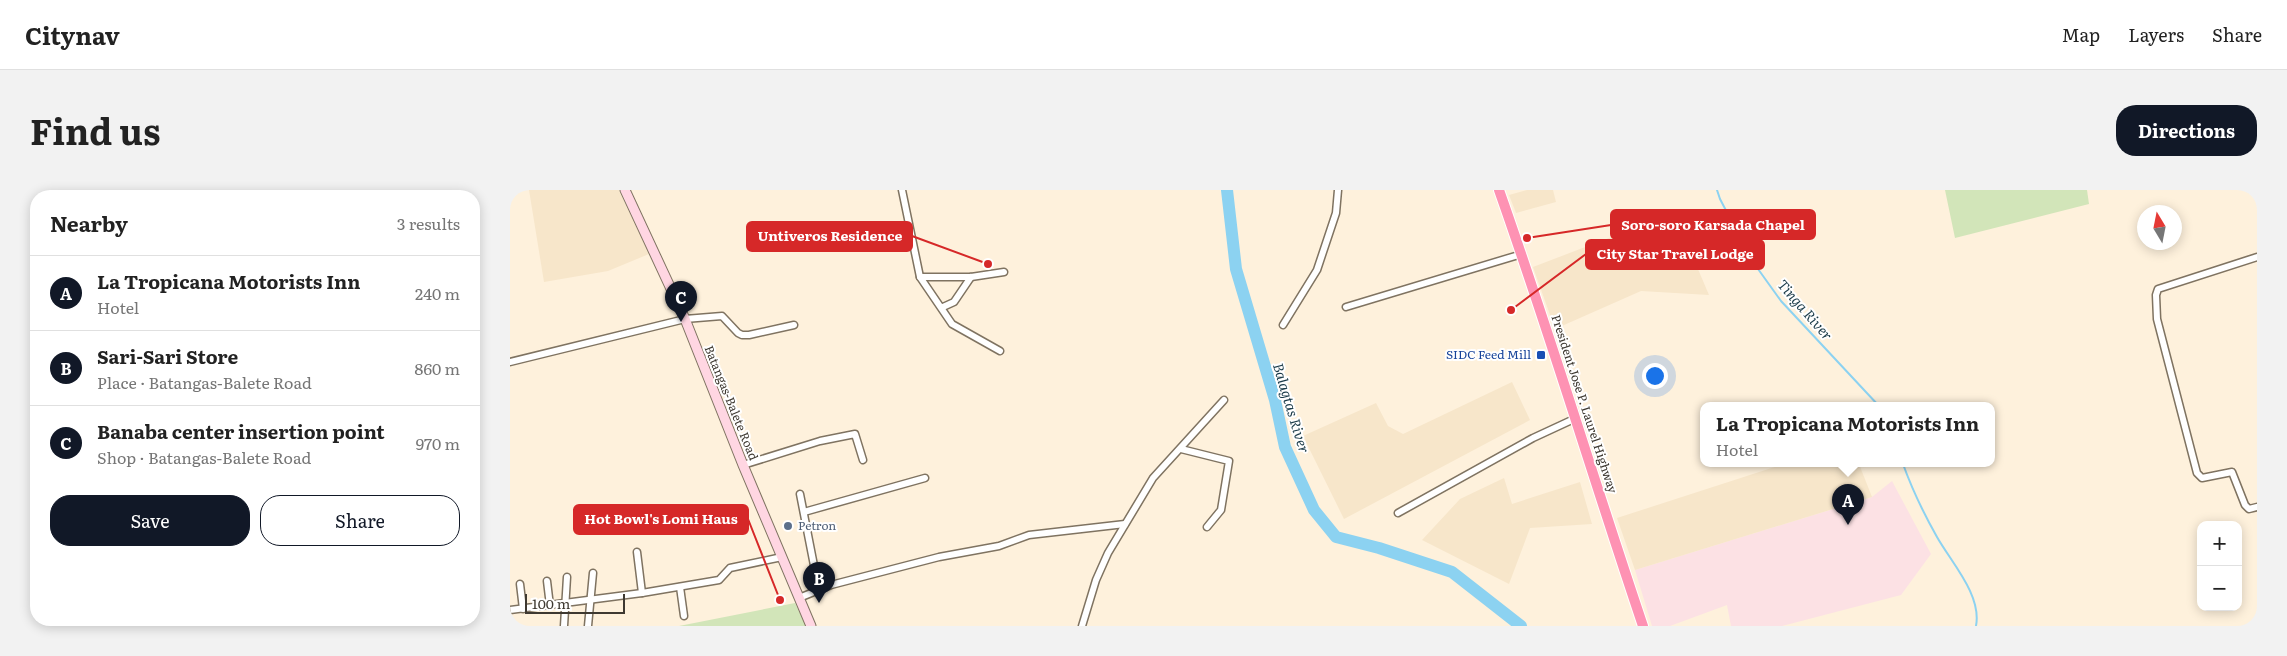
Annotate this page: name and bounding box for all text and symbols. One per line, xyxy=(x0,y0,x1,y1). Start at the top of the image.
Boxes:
text: Citynav xyxy=(25,17,120,52)
text: Map xyxy=(2062,21,2100,48)
text: Layers xyxy=(2128,21,2184,48)
text: Share xyxy=(2212,21,2262,48)
text: Find us xyxy=(30,104,160,156)
button: Directions xyxy=(2116,105,2257,156)
north arrow xyxy=(2137,205,2182,250)
text: Nearby xyxy=(50,207,128,238)
callout: Soro-soro Karsada Chapel xyxy=(1611,210,1815,239)
text: 3 results xyxy=(397,211,460,235)
text: Soro-soro Karsada Chapel xyxy=(1621,214,1805,234)
callout: Untiveros Residence xyxy=(747,222,912,251)
text: Untiveros Residence xyxy=(758,225,903,245)
callout: City Star Travel Lodge xyxy=(1586,240,1764,269)
text: City Star Travel Lodge xyxy=(1596,243,1754,263)
text: La Tropicana Motorists Inn xyxy=(97,267,360,295)
water label: Tinga River xyxy=(1774,275,1838,344)
text: A xyxy=(60,281,72,305)
text: 240 m xyxy=(415,281,460,305)
pin: C xyxy=(665,281,697,322)
text: Hotel xyxy=(97,295,139,319)
street label: President Jose P. Laurel Highway xyxy=(1548,312,1622,495)
text: Sari-Sari Store xyxy=(97,342,238,370)
street label: Batangas-Balete Road xyxy=(701,342,763,463)
place label: SIDC Feed Mill xyxy=(1446,345,1531,363)
marker: SIDC Feed Mill xyxy=(1535,349,1547,361)
text: B xyxy=(60,356,72,380)
text: 860 m xyxy=(415,356,460,380)
water label: Balagtas River xyxy=(1269,360,1315,456)
your location xyxy=(1642,363,1668,389)
text: Place · Batangas-Balete Road xyxy=(97,370,312,394)
popup xyxy=(1700,402,1995,467)
text: La Tropicana Motorists Inn xyxy=(1716,409,1979,437)
text: Banaba center insertion point xyxy=(97,417,385,445)
text: C xyxy=(60,431,72,455)
text: 970 m xyxy=(416,431,460,455)
text: Hotel xyxy=(1716,437,1758,461)
text: Shop · Batangas-Balete Road xyxy=(97,445,311,469)
pin: A xyxy=(1832,484,1864,525)
button: Save xyxy=(50,495,250,546)
button: Share xyxy=(260,495,460,546)
callout: Hot Bowl's Lomi Haus xyxy=(574,505,748,534)
text: Hot Bowl's Lomi Haus xyxy=(584,508,738,528)
place label: Petron xyxy=(798,516,836,534)
marker: Petron xyxy=(782,520,794,532)
map controls xyxy=(2197,521,2242,611)
button: + xyxy=(2197,521,2242,566)
pin: B xyxy=(803,562,835,603)
button: − xyxy=(2197,566,2242,611)
scale bar xyxy=(525,591,625,614)
text: 100 m xyxy=(532,593,570,613)

